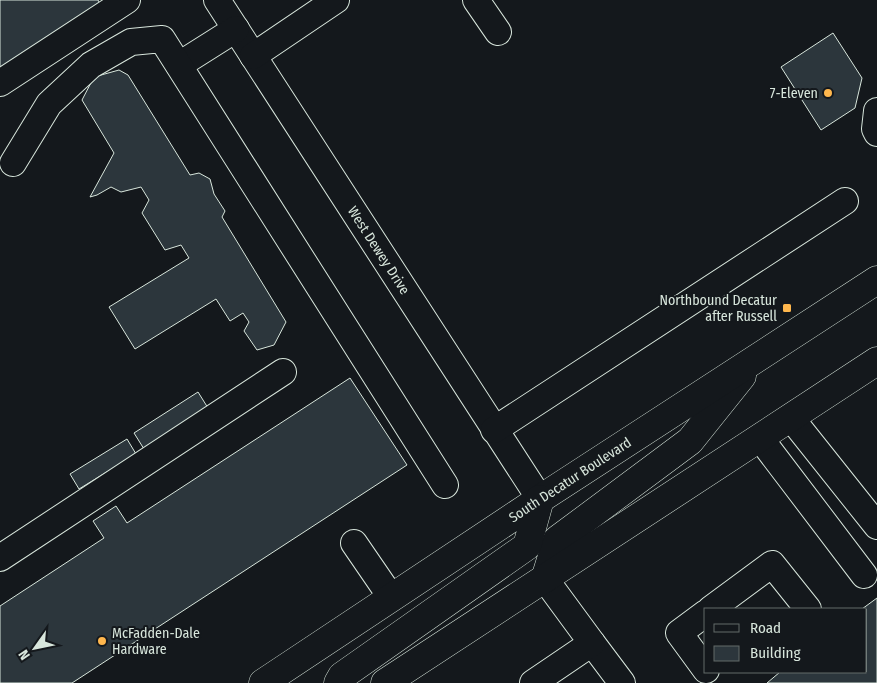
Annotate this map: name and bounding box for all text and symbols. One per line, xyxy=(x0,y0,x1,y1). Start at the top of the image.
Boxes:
place label: 7-Eleven xyxy=(770,85,818,102)
marker: 7-Eleven xyxy=(822,87,834,99)
street label: West Dewey Drive xyxy=(344,203,414,297)
place label: Northbound Decatur after Russell xyxy=(659,292,777,325)
marker: Northbound Decatur after Russell xyxy=(781,302,793,314)
street label: South Decatur Boulevard xyxy=(505,434,634,526)
legend xyxy=(704,608,867,673)
text: Road xyxy=(750,619,781,637)
north arrow xyxy=(10,623,60,673)
place label: McFadden-Dale Hardware xyxy=(112,625,200,658)
marker: McFadden-Dale Hardware xyxy=(96,635,108,647)
text: Building xyxy=(750,644,801,662)
text: N xyxy=(15,647,34,663)

